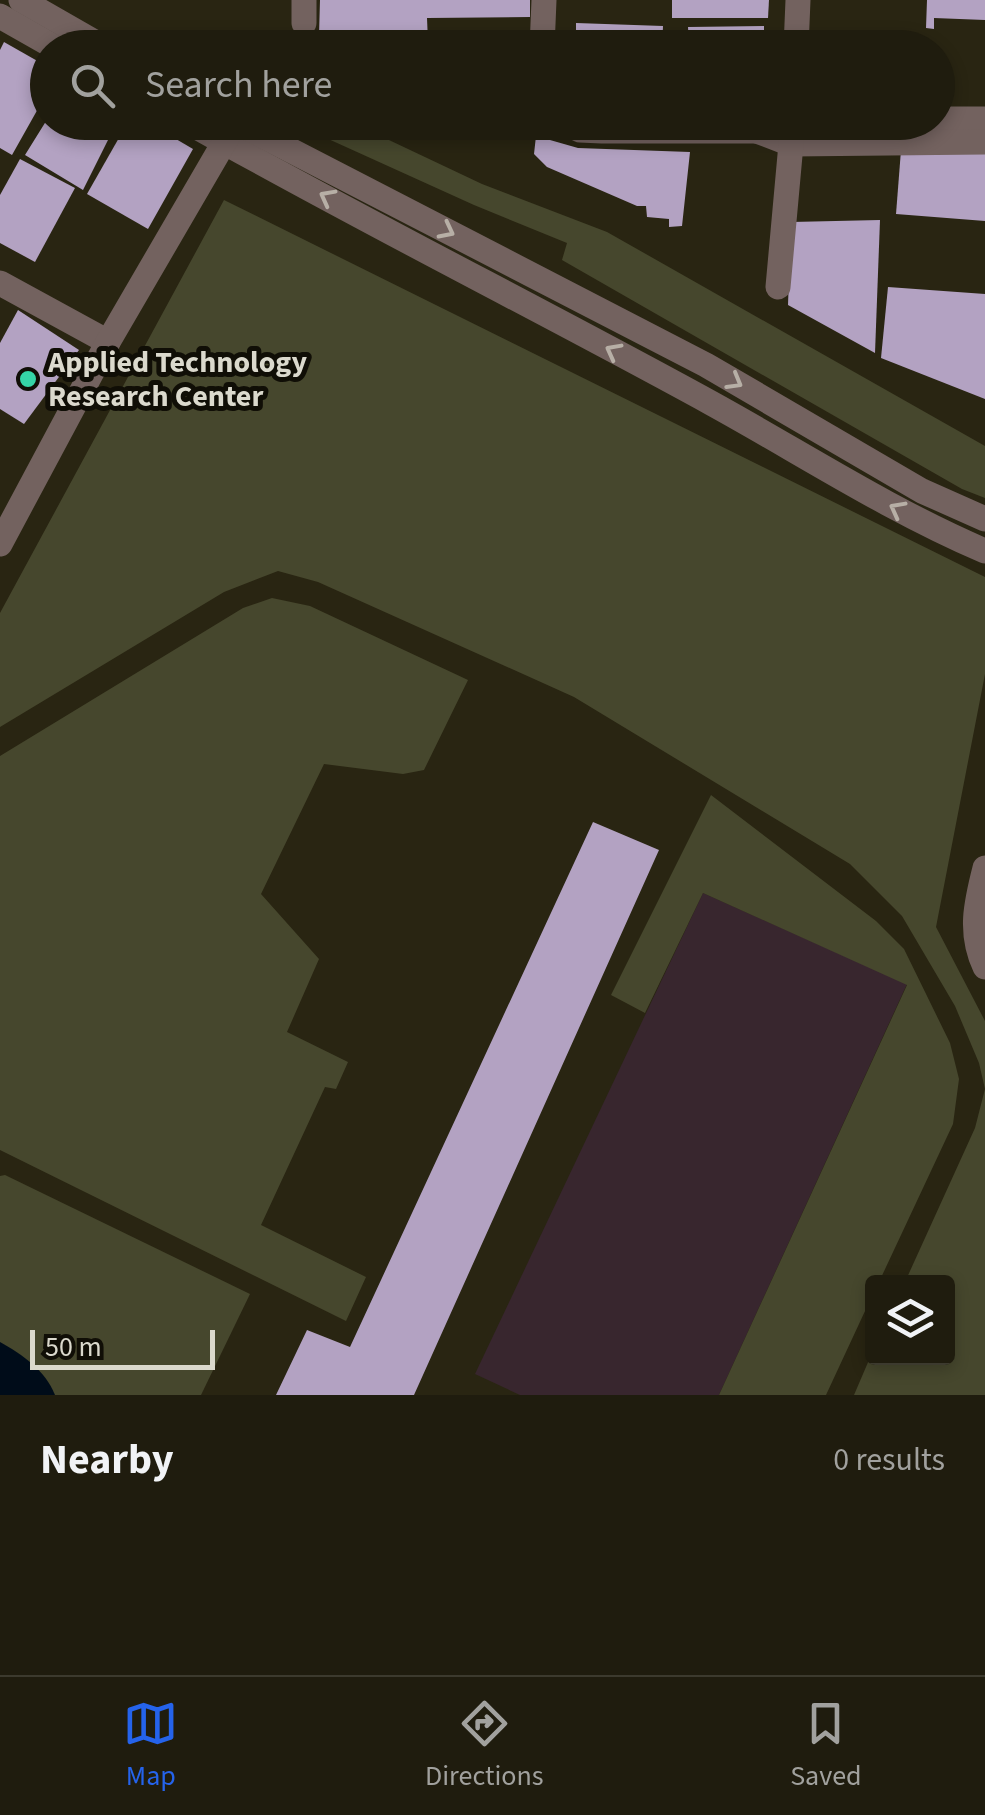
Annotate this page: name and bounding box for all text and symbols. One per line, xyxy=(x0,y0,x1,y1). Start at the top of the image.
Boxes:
search box xyxy=(30,30,955,140)
icon: search xyxy=(65,58,120,113)
text: Search here xyxy=(145,58,332,112)
one-way arrow xyxy=(319,190,337,210)
one-way arrow xyxy=(436,219,454,238)
place label: Applied Technology Research Center xyxy=(47,341,307,418)
one-way arrow xyxy=(606,343,624,363)
marker: Applied Technology Research Center xyxy=(17,368,39,390)
one-way arrow xyxy=(724,370,742,389)
one-way arrow xyxy=(890,502,908,521)
map controls xyxy=(865,1275,955,1365)
button: layers xyxy=(865,1275,955,1365)
scale bar xyxy=(30,1325,215,1370)
text: 50 m xyxy=(45,1327,102,1367)
text: Nearby xyxy=(40,1430,174,1490)
text: 0 results xyxy=(833,1437,945,1483)
tab: Map xyxy=(123,1696,178,1796)
tab: Directions xyxy=(425,1696,544,1796)
tab: Saved xyxy=(790,1696,862,1796)

